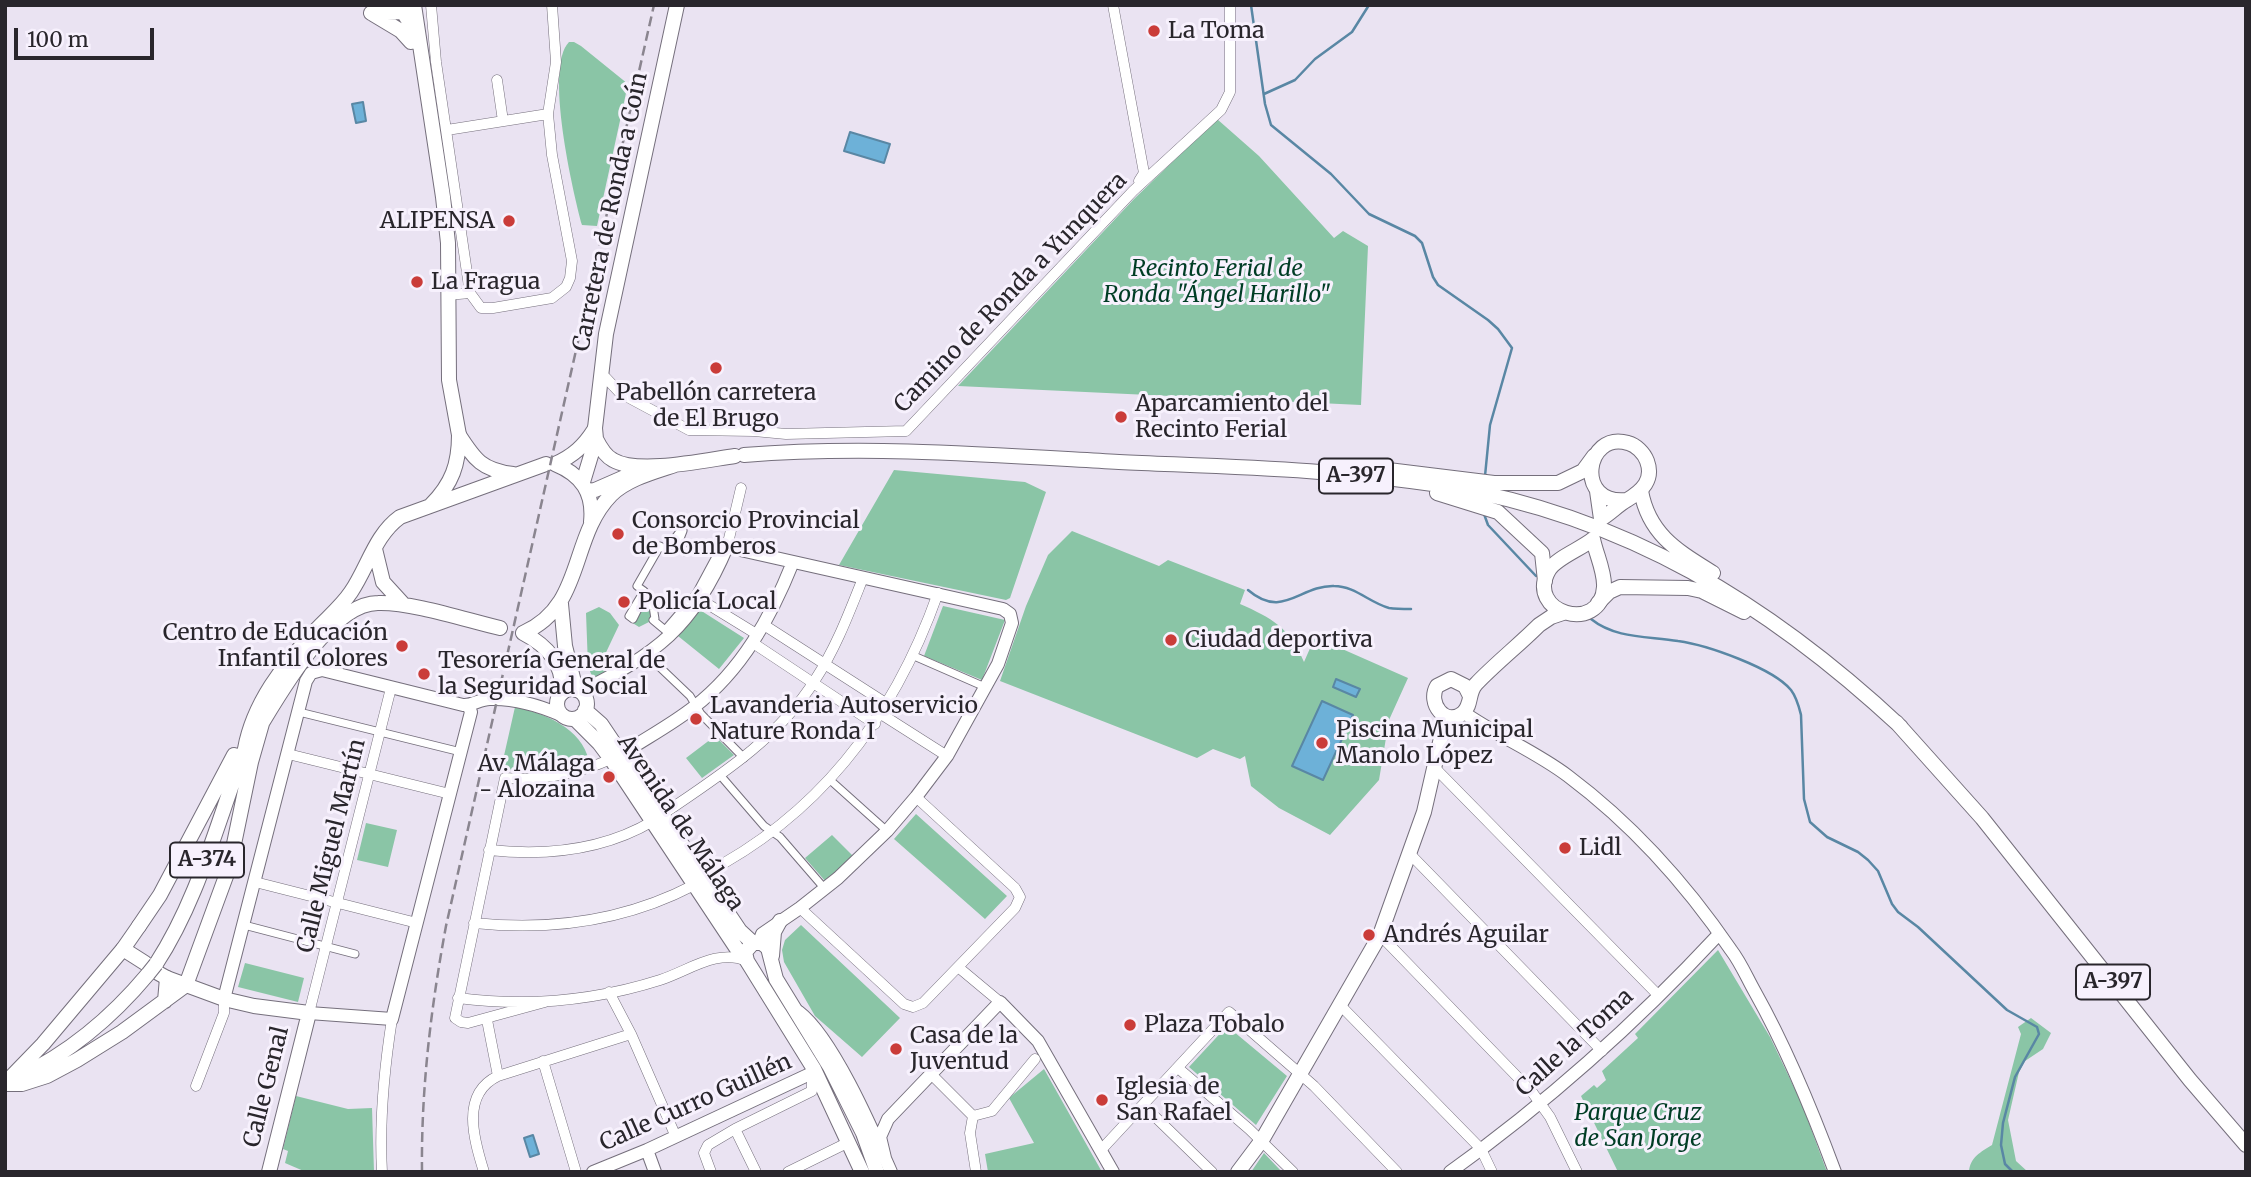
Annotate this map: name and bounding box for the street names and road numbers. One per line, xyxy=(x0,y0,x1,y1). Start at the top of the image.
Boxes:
street label: Carretera de Ronda a Coín xyxy=(568,70,654,354)
street label: Camino de Ronda a Yunquera xyxy=(889,167,1133,419)
road number: A-397 xyxy=(1319,458,1393,494)
street label: Avenida de Málaga xyxy=(611,730,749,916)
street label: Calle Miguel Martín xyxy=(292,736,372,956)
road number: A-374 xyxy=(170,842,244,878)
road number: A-397 xyxy=(2076,964,2150,1000)
street label: Calle la Toma xyxy=(1511,983,1639,1103)
street label: Calle Genal xyxy=(239,1024,295,1150)
street label: Calle Curro Guillén xyxy=(596,1048,796,1158)

